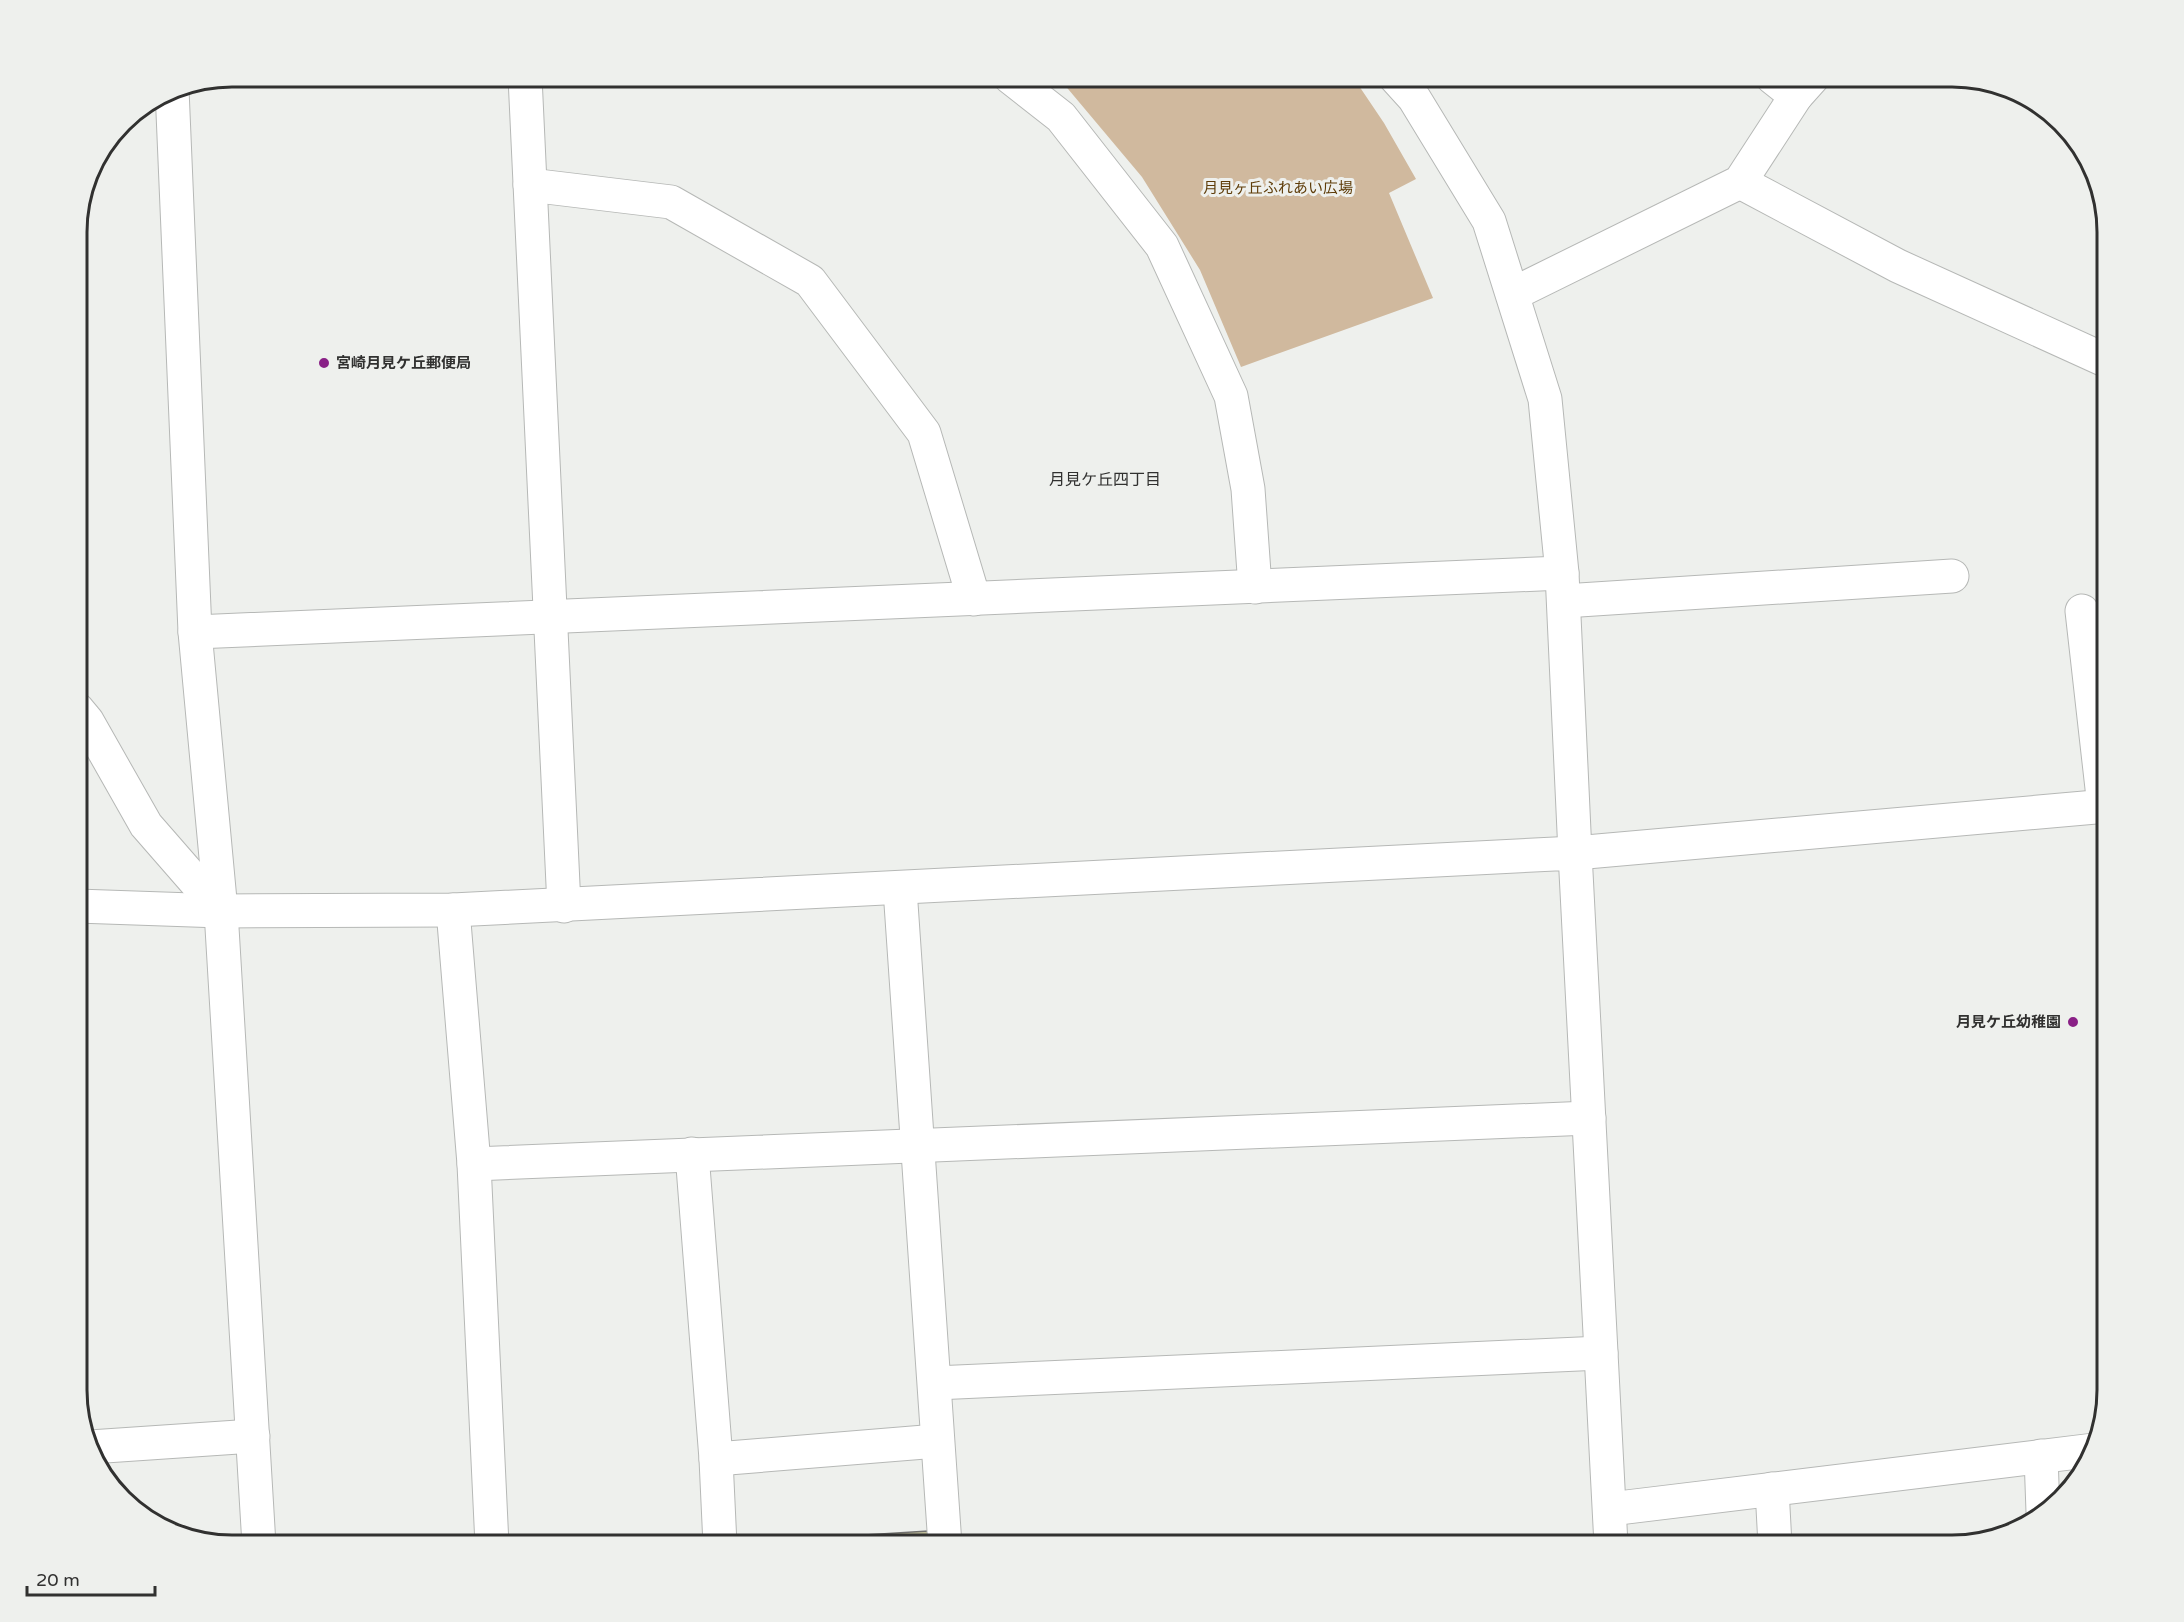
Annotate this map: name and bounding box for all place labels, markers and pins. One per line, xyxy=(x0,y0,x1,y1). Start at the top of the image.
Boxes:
place label: 宮崎月見ケ丘郵便局 xyxy=(336,354,471,372)
marker: 宮崎月見ケ丘郵便局 xyxy=(317,356,331,370)
place label: 月見ケ丘幼稚園 xyxy=(1956,1013,2061,1031)
marker: 月見ケ丘幼稚園 xyxy=(2066,1015,2080,1029)

